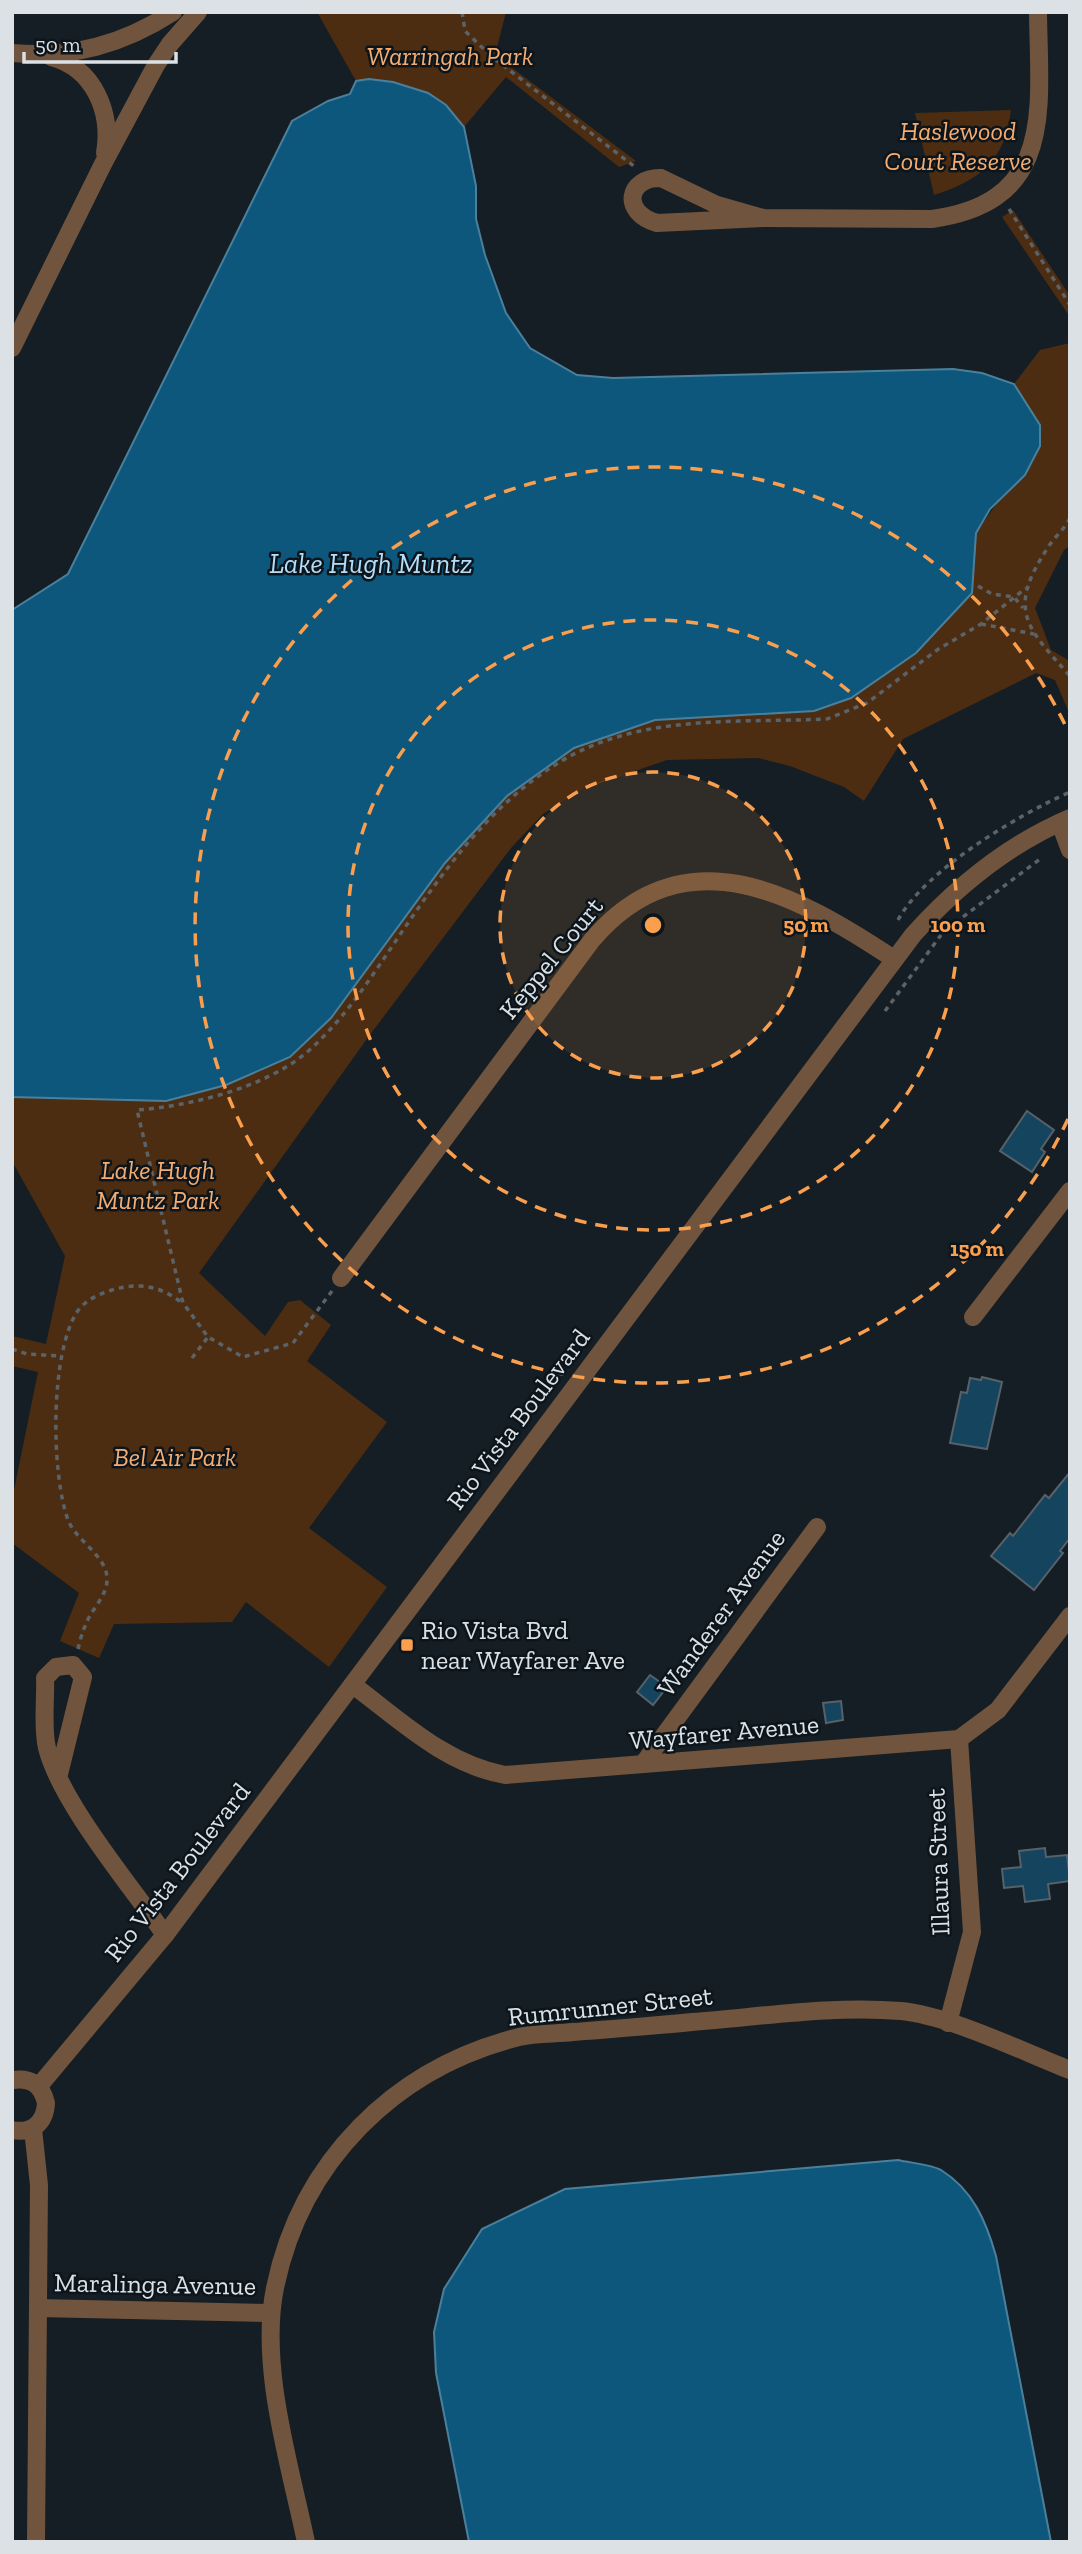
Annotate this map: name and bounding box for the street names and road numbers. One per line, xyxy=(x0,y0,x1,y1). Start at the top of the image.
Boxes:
street label: Keppel Court xyxy=(492,890,610,1025)
street label: Rio Vista Boulevard xyxy=(440,1322,596,1516)
street label: Wanderer Avenue xyxy=(650,1523,792,1703)
street label: Wayfarer Avenue xyxy=(628,1708,820,1756)
street label: Rio Vista Boulevard xyxy=(97,1776,257,1968)
street label: Illaura Street xyxy=(919,1788,957,1936)
street label: Rumrunner Street xyxy=(506,1979,714,2033)
street label: Maralinga Avenue xyxy=(54,2266,256,2302)

